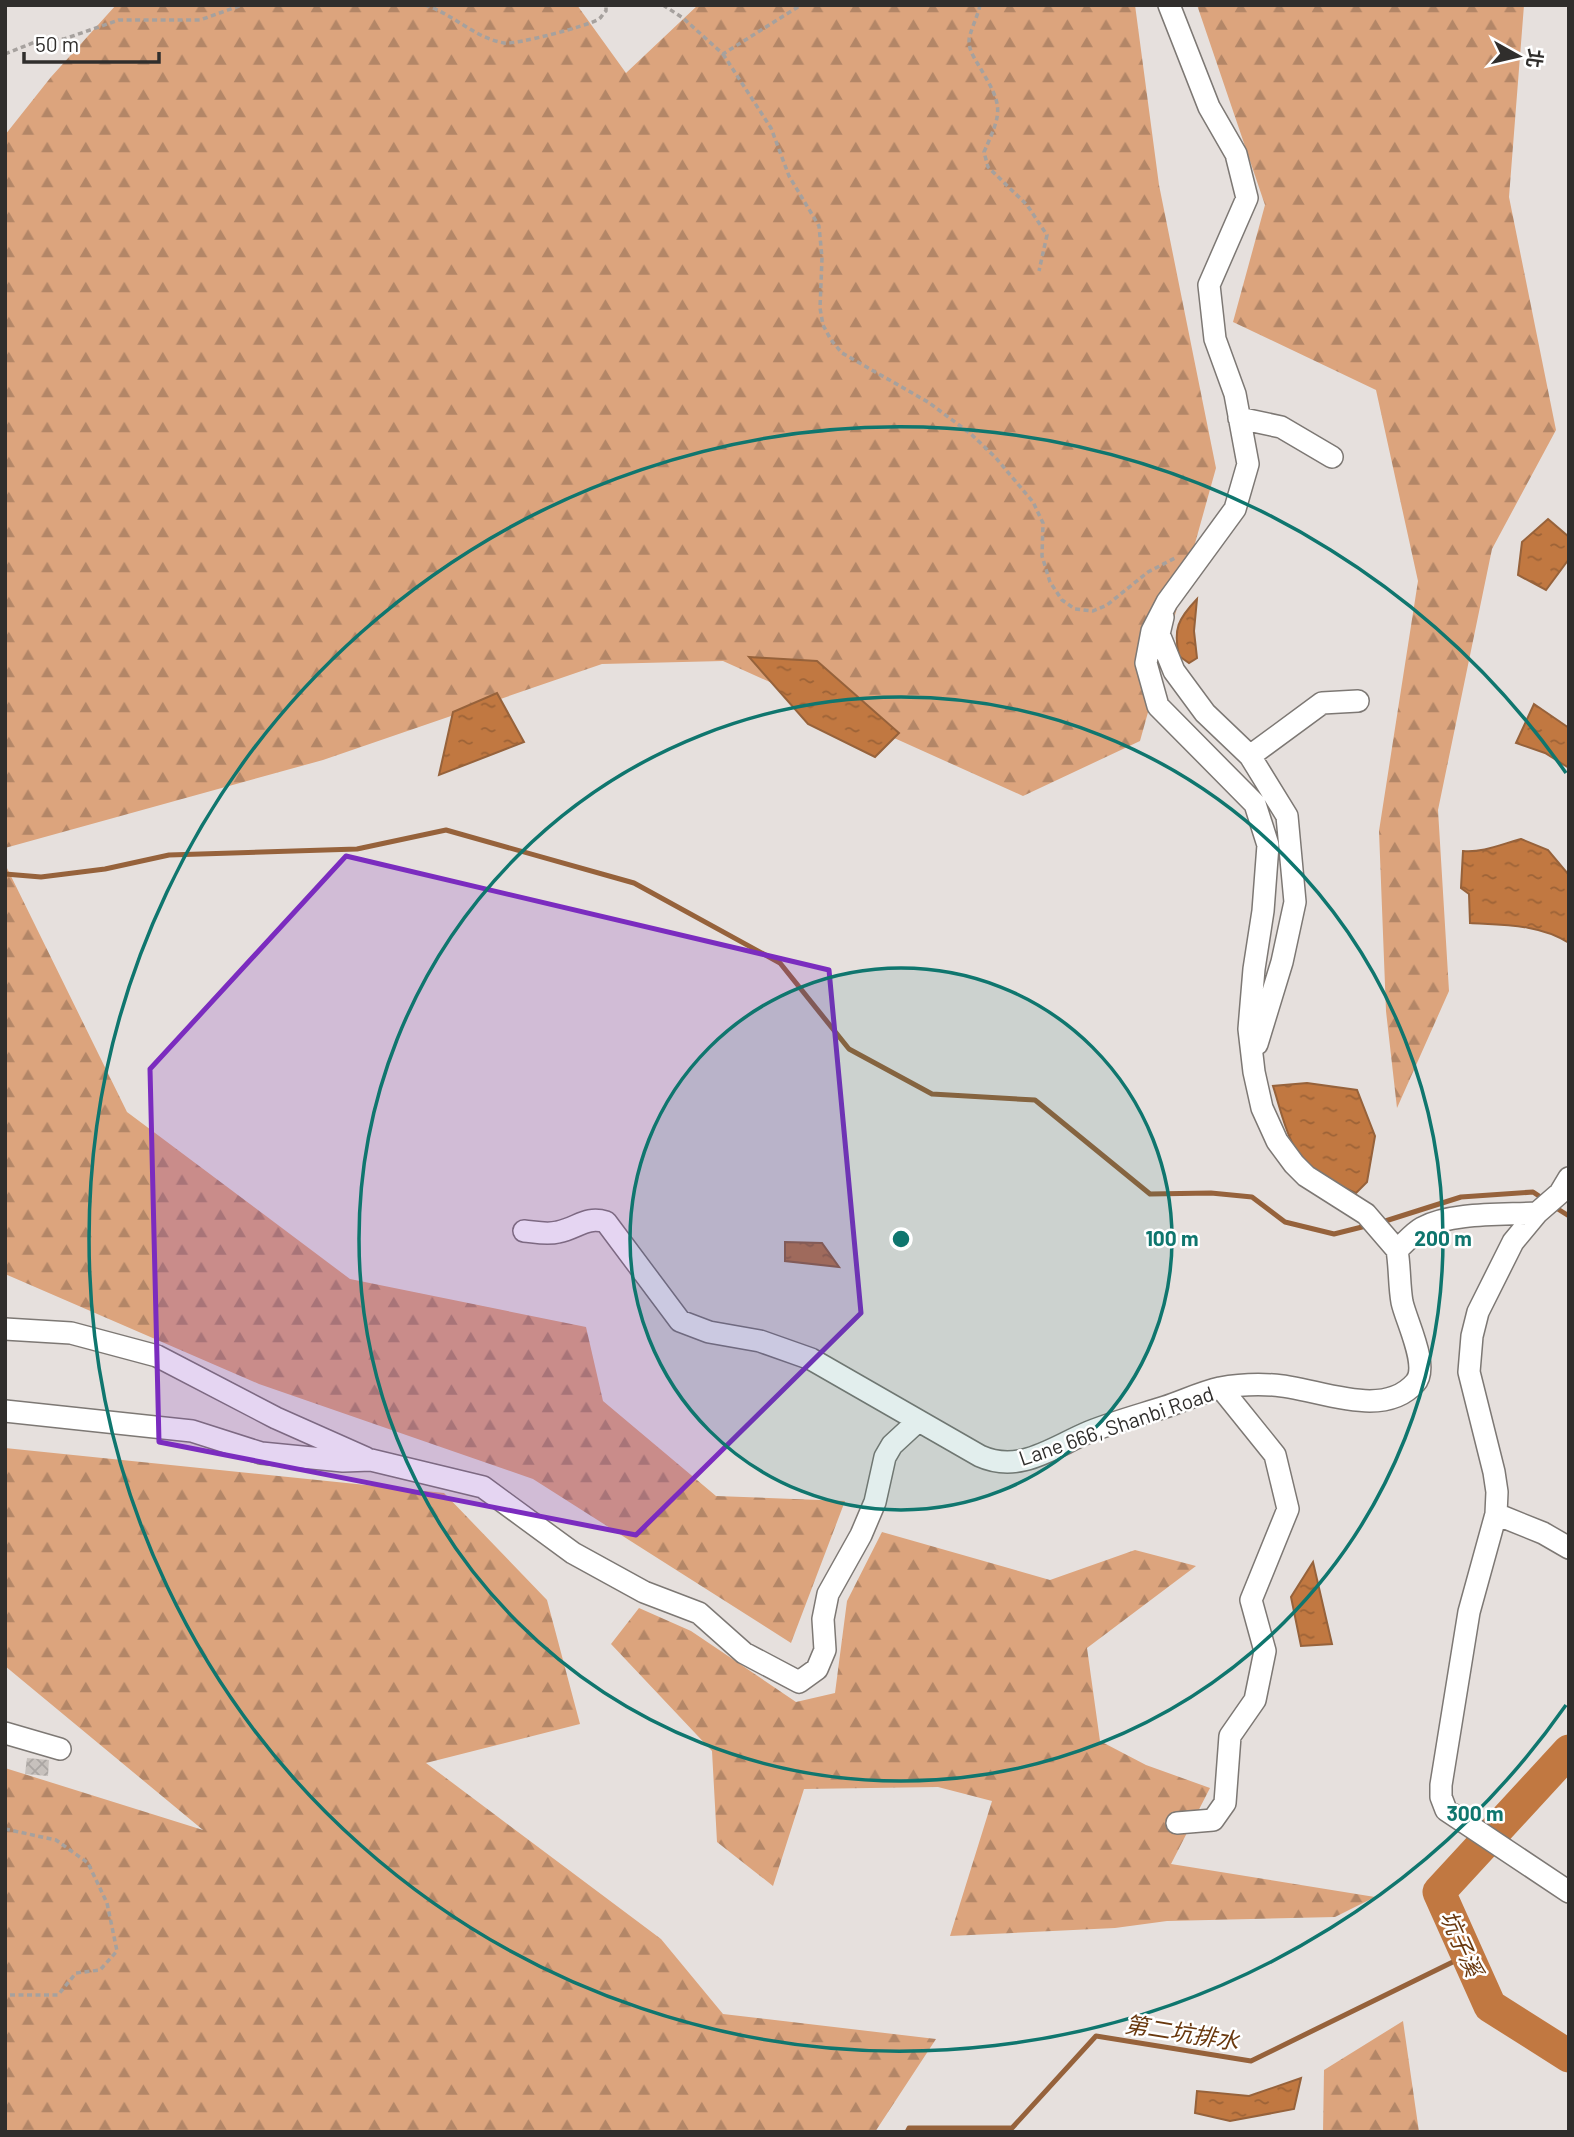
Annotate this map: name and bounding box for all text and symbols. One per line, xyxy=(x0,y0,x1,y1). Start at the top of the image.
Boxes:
scale bar xyxy=(24,21,159,65)
north arrow xyxy=(1483,21,1553,91)
text: 50 m xyxy=(35,31,79,56)
text: 北 xyxy=(1523,47,1548,69)
text: 100 m xyxy=(1145,1225,1199,1250)
text: 200 m xyxy=(1414,1225,1472,1250)
centre of rings xyxy=(889,1227,913,1251)
street label: Lane 666, Shanbi Road xyxy=(1015,1380,1217,1470)
text: 300 m xyxy=(1446,1800,1504,1825)
water label: 坑子溪 xyxy=(1435,1906,1490,1983)
water label: 第二坑排水 xyxy=(1123,2009,1242,2055)

